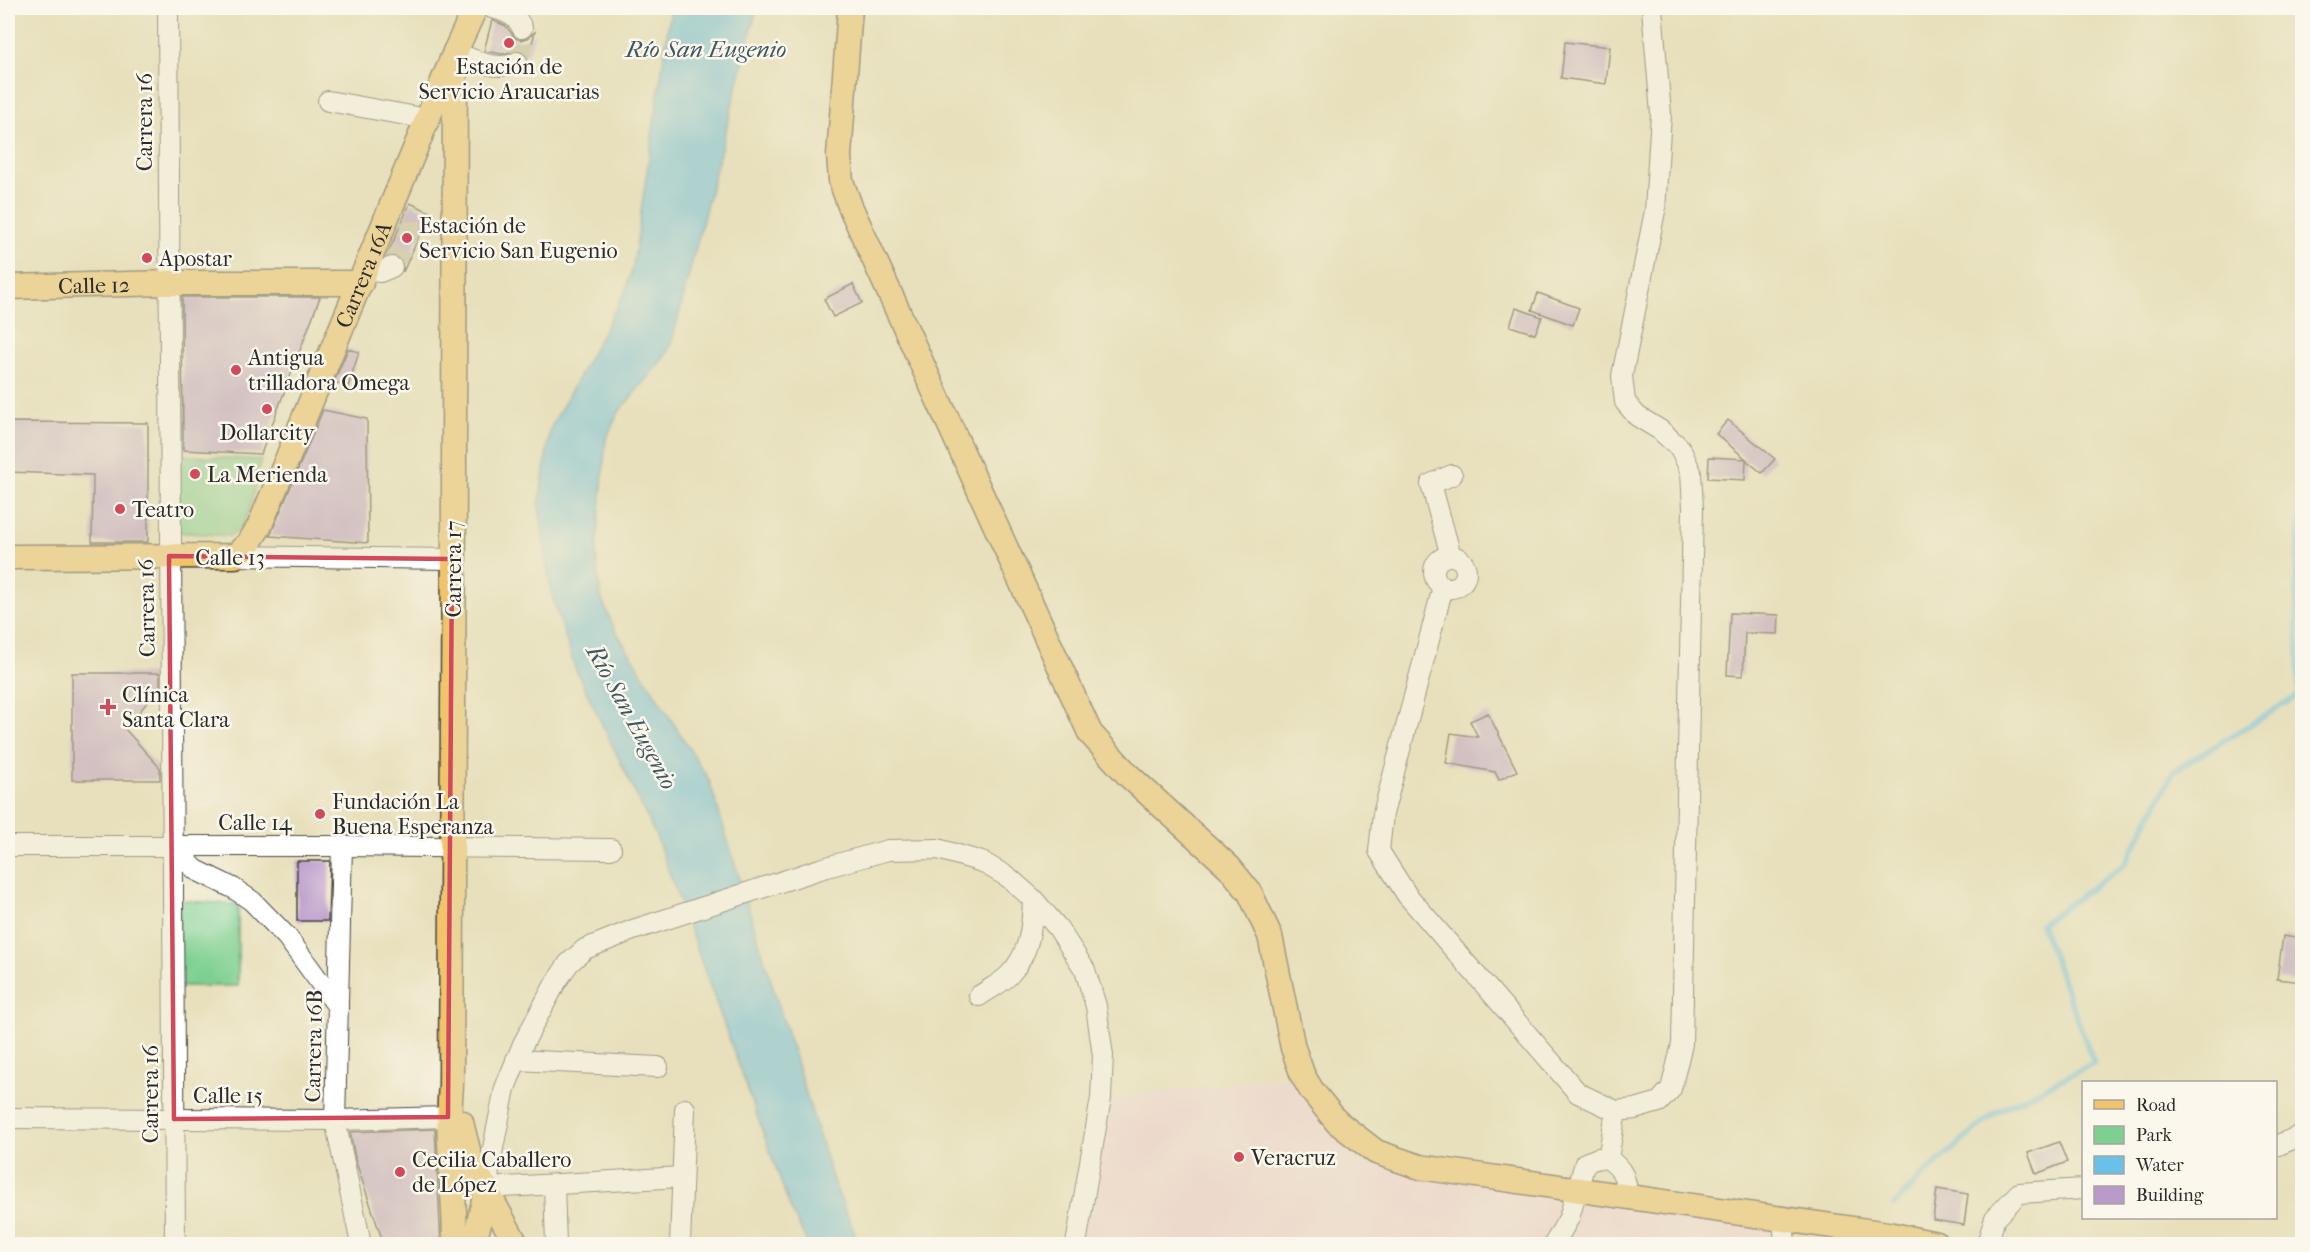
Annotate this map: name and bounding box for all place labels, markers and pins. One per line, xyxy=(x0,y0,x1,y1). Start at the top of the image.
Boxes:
marker: Estación de Servicio Araucarias xyxy=(502,36,516,50)
place label: Estación de Servicio Araucarias xyxy=(418,54,600,105)
place label: Estación de Servicio San Eugenio xyxy=(419,213,618,264)
marker: Estación de Servicio San Eugenio xyxy=(400,231,414,245)
place label: Apostar xyxy=(158,246,233,272)
marker: Apostar xyxy=(140,251,154,265)
place label: Antigua trilladora Omega xyxy=(247,345,411,396)
marker: Antigua trilladora Omega xyxy=(229,363,243,377)
marker: Dollarcity xyxy=(260,402,274,416)
place label: Dollarcity xyxy=(219,420,316,446)
place label: La Merienda xyxy=(207,462,328,488)
marker: La Merienda xyxy=(188,467,202,481)
place label: Teatro xyxy=(132,497,194,523)
marker: Teatro xyxy=(113,502,127,516)
place label: Clínica Santa Clara xyxy=(122,682,230,733)
marker: Clínica Santa Clara xyxy=(99,698,117,716)
place label: Fundación La Buena Esperanza xyxy=(332,789,495,840)
marker: Fundación La Buena Esperanza xyxy=(313,807,327,821)
place label: Veracruz xyxy=(1250,1145,1336,1171)
place label: Cecilia Caballero de López xyxy=(412,1147,571,1198)
marker: Veracruz xyxy=(1232,1150,1246,1164)
marker: Cecilia Caballero de López xyxy=(393,1165,407,1179)

